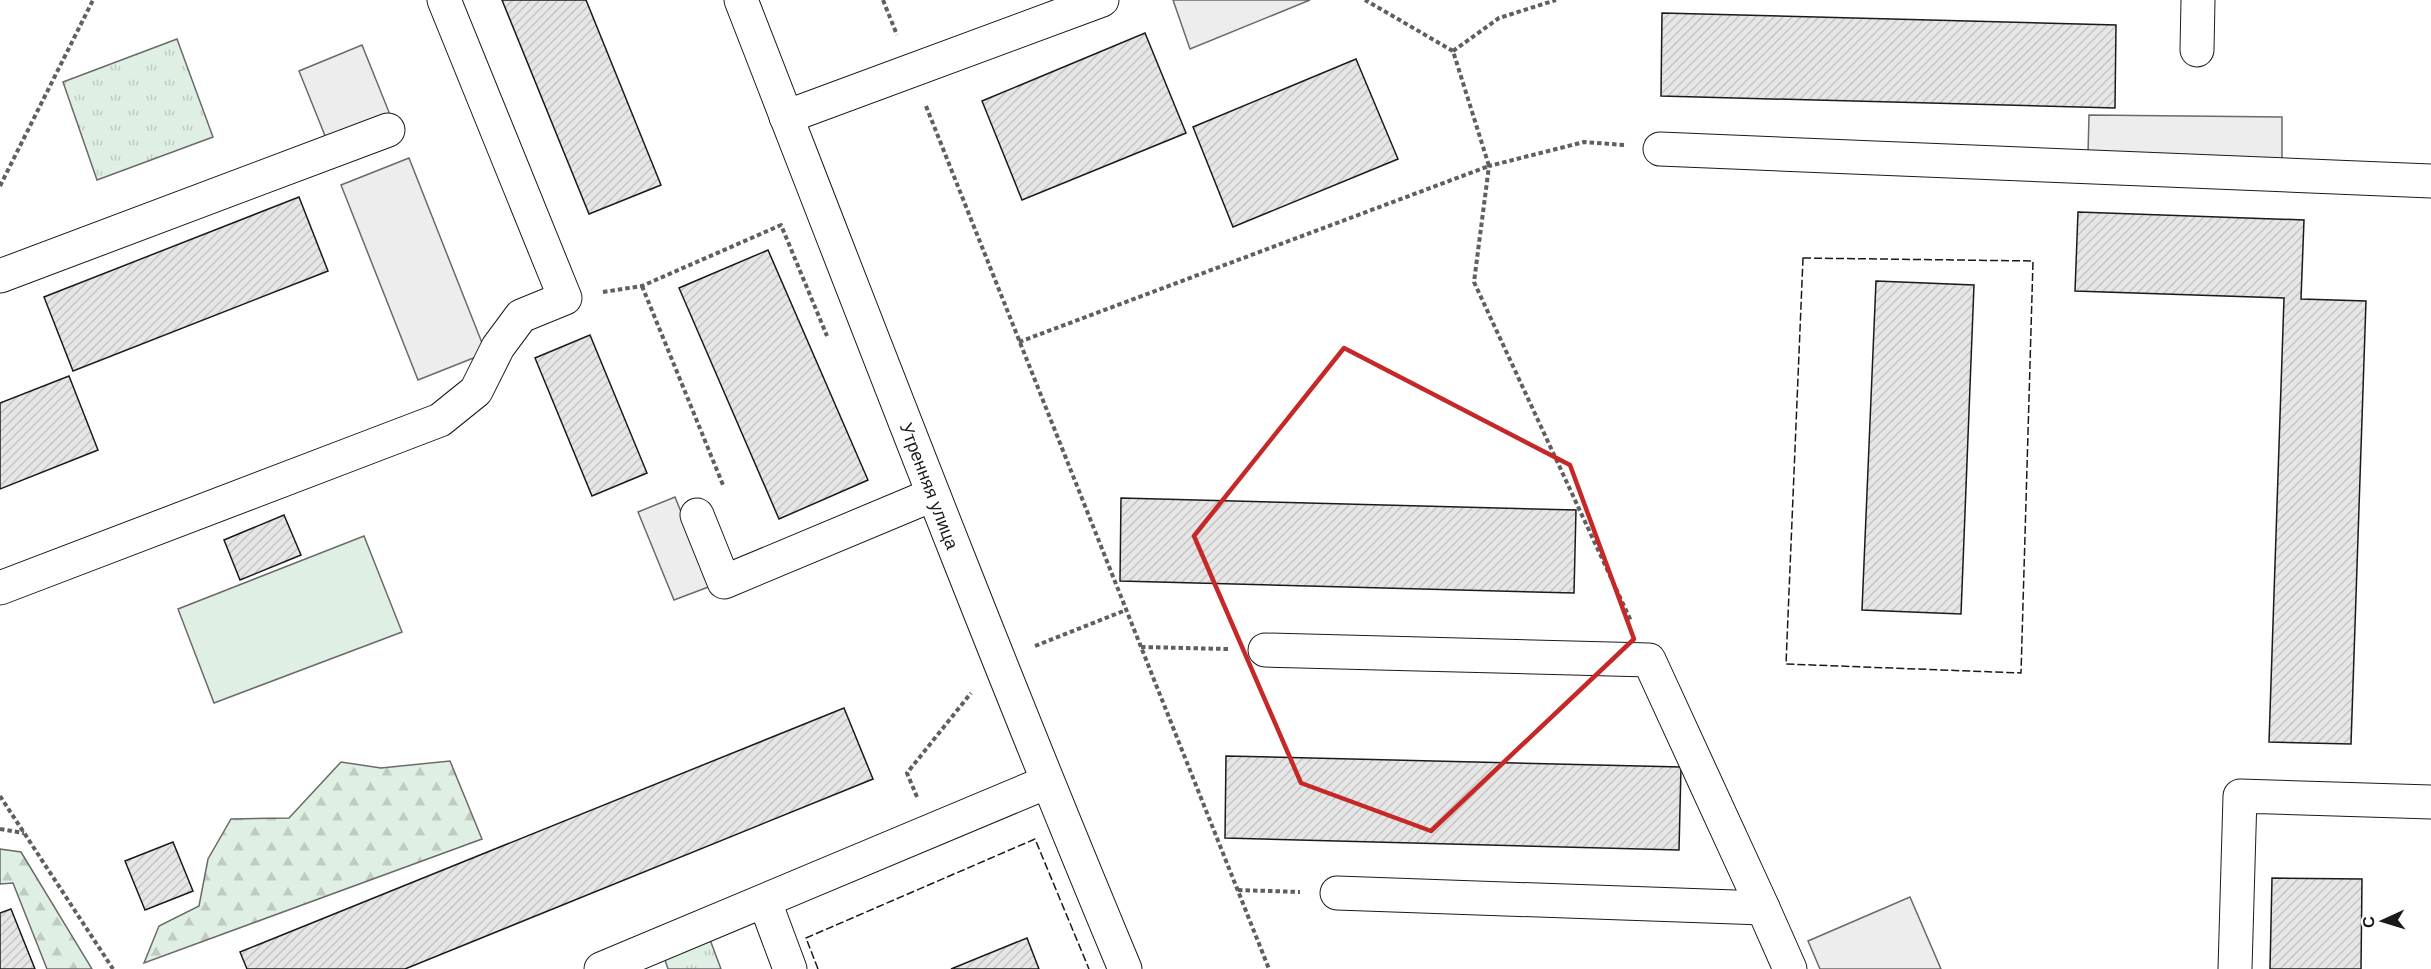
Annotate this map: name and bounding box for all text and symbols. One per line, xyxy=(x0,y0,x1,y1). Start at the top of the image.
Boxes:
street label: Утренняя улица xyxy=(896,420,963,553)
north arrow xyxy=(2353,891,2413,951)
text: С xyxy=(2360,915,2377,928)

